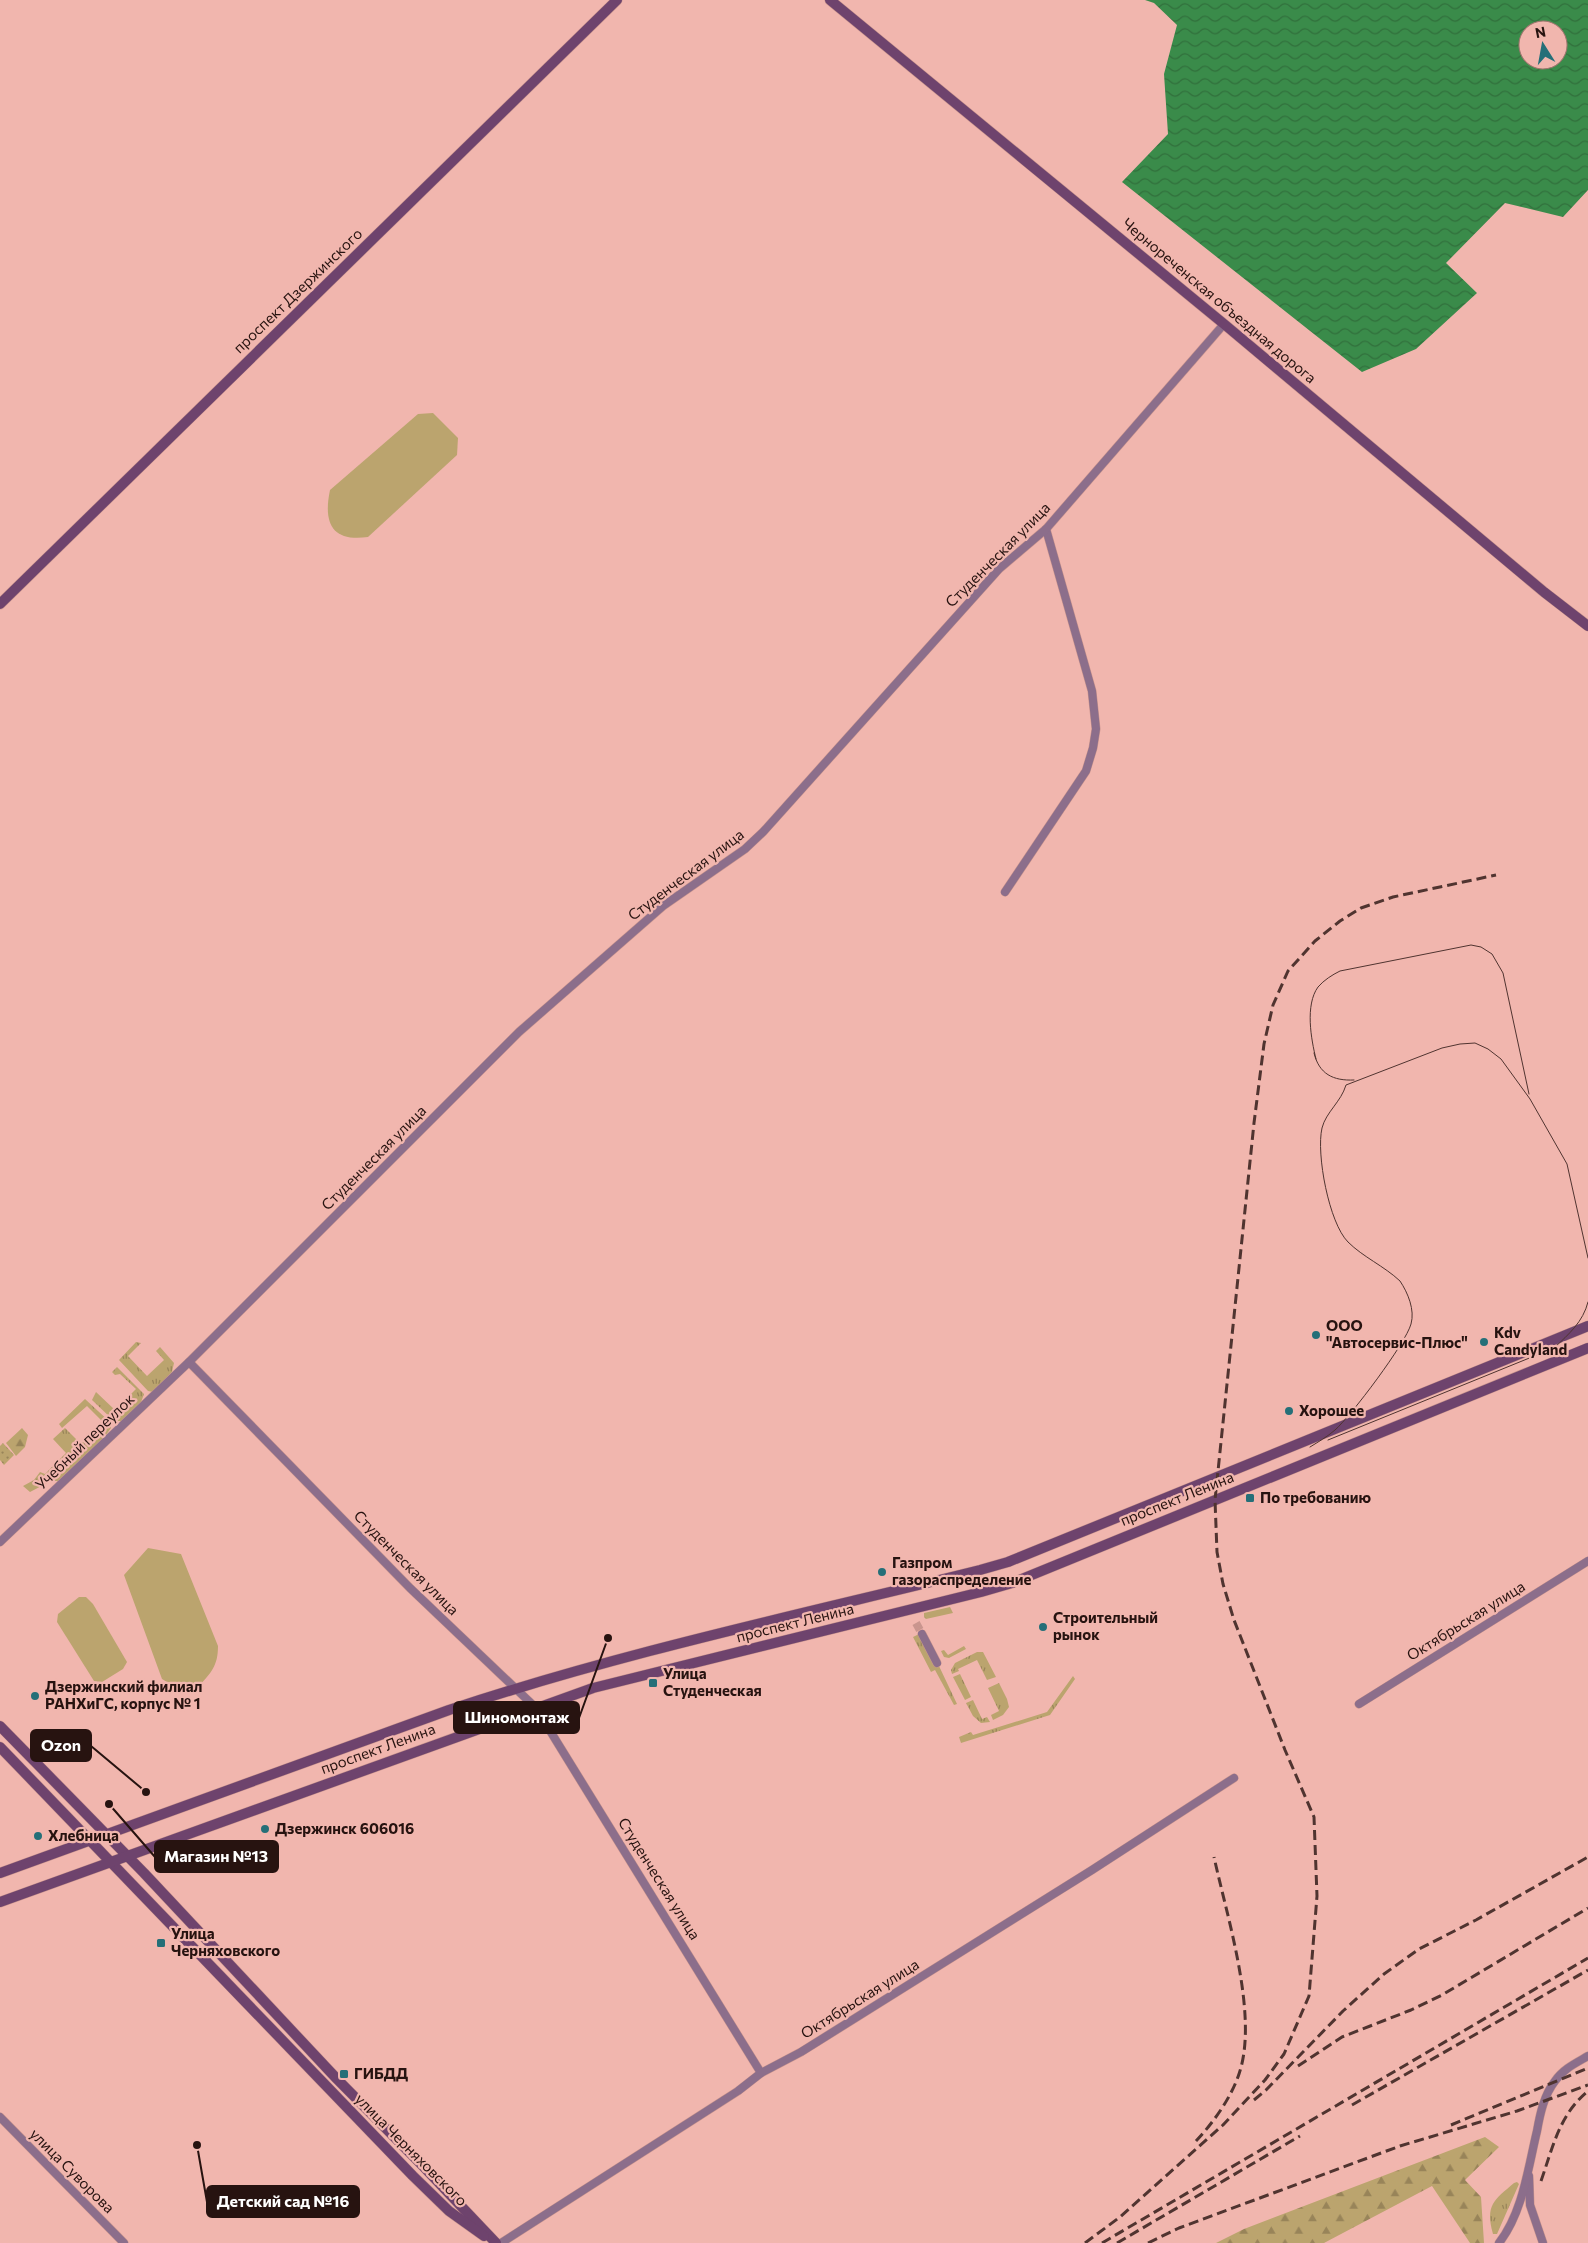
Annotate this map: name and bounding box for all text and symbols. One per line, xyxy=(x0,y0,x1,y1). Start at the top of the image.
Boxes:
north arrow xyxy=(1518,20,1568,70)
text: N xyxy=(1534,22,1547,41)
street label: Чернореченская объездная дорога xyxy=(1119,214,1320,387)
street label: проспект Дзержинского xyxy=(229,224,365,357)
street label: Студенческая улица xyxy=(941,498,1053,610)
street label: Студенческая улица xyxy=(624,825,747,924)
street label: Студенческая улица xyxy=(317,1101,429,1213)
place label: ООО "Автосервис-Плюс" xyxy=(1326,1316,1468,1351)
place label: Kdv Candyland xyxy=(1494,1323,1567,1358)
marker: ООО "Автосервис-Плюс" xyxy=(1310,1329,1322,1341)
marker: Kdv Candyland xyxy=(1478,1336,1490,1348)
street label: Учебный переулок xyxy=(31,1389,138,1493)
place label: Хорошее xyxy=(1299,1401,1364,1419)
marker: Хорошее xyxy=(1283,1405,1295,1417)
street label: проспект Ленина xyxy=(1117,1467,1236,1529)
place label: По требованию xyxy=(1260,1488,1371,1506)
marker: По требованию xyxy=(1244,1492,1256,1504)
street label: Студенческая улица xyxy=(351,1506,463,1618)
place label: Газпром газораспределение xyxy=(892,1553,1031,1588)
marker: Газпром газораспределение xyxy=(876,1566,888,1578)
street label: Октябрьская улица xyxy=(1403,1577,1528,1664)
street label: проспект Ленина xyxy=(734,1599,856,1645)
place label: Строительный рынок xyxy=(1053,1608,1158,1643)
marker: Строительный рынок xyxy=(1037,1621,1049,1633)
place label: Улица Студенческая xyxy=(663,1664,762,1699)
place label: Дзержинский филиал РАНХиГС, корпус № 1 xyxy=(45,1677,203,1712)
marker: Улица Студенческая xyxy=(647,1677,659,1689)
marker: Дзержинский филиал РАНХиГС, корпус № 1 xyxy=(29,1690,41,1702)
callout: Шиномонтаж xyxy=(454,1702,579,1733)
text: Шиномонтаж xyxy=(464,1707,570,1726)
street label: проспект Ленина xyxy=(318,1719,437,1777)
callout: Ozon xyxy=(31,1730,91,1761)
text: Ozon xyxy=(41,1735,81,1754)
street label: Студенческая улица xyxy=(615,1814,705,1943)
place label: Дзержинск 606016 xyxy=(275,1819,414,1837)
marker: Дзержинск 606016 xyxy=(259,1823,271,1835)
place label: Хлебница xyxy=(48,1826,119,1844)
marker: Хлебница xyxy=(32,1830,44,1842)
callout: Магазин №13 xyxy=(155,1841,278,1872)
text: Магазин №13 xyxy=(164,1846,268,1865)
place label: Улица Черняховского xyxy=(171,1924,280,1959)
marker: Улица Черняховского xyxy=(155,1937,167,1949)
street label: Октябрьская улица xyxy=(797,1955,922,2042)
place label: ГИБДД xyxy=(354,2064,408,2082)
marker: ГИБДД xyxy=(338,2068,350,2080)
street label: улица Черняховского xyxy=(352,2089,472,2209)
street label: улица Суворова xyxy=(27,2124,119,2216)
callout: Детский сад №16 xyxy=(207,2186,359,2217)
text: Детский сад №16 xyxy=(217,2191,349,2210)

